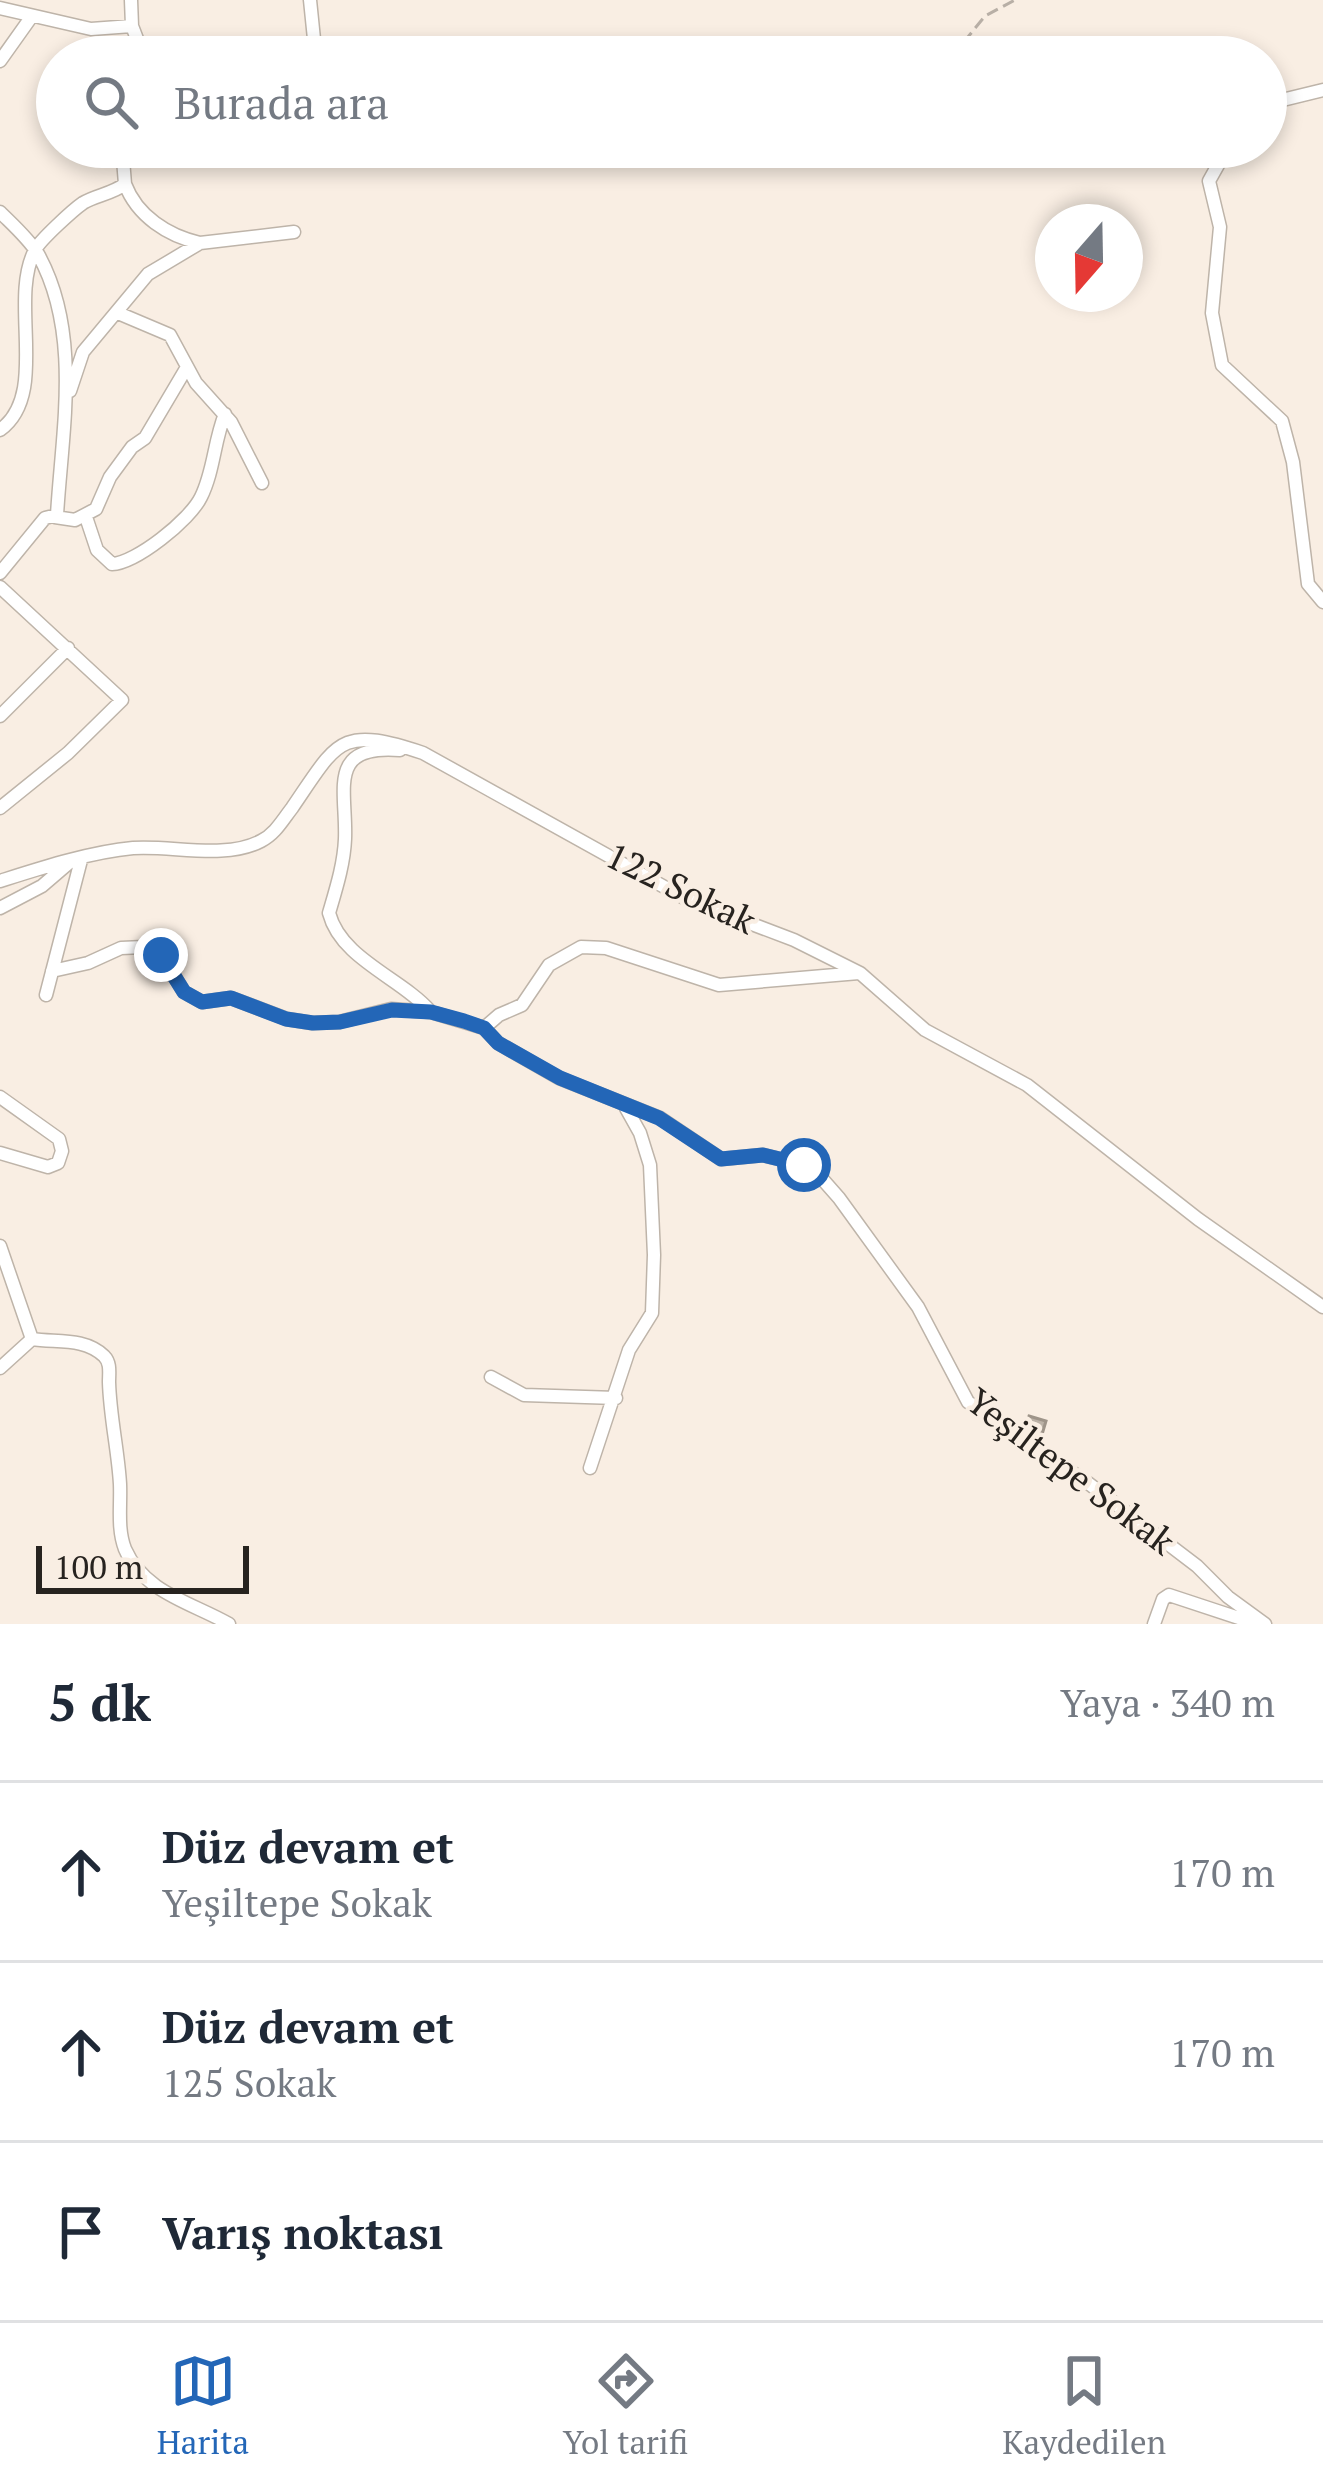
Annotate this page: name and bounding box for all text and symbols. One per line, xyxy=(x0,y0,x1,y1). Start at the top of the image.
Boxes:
search box xyxy=(36,36,1287,168)
icon: search xyxy=(78,69,144,135)
text: Burada ara xyxy=(174,72,389,132)
north arrow xyxy=(1035,204,1143,312)
street label: 122 Sokak xyxy=(599,831,764,944)
route end xyxy=(134,928,188,982)
route start xyxy=(777,1138,831,1192)
street label: Yeşiltepe Sokak xyxy=(958,1377,1185,1565)
scale bar xyxy=(36,1540,249,1593)
text: 100 m xyxy=(54,1545,143,1588)
text: 5 dk xyxy=(48,1668,151,1736)
text: Yaya · 340 m xyxy=(1060,1676,1275,1728)
text: Düz devam et xyxy=(162,1816,454,1876)
icon: ahead xyxy=(48,1839,114,1905)
text: 170 m xyxy=(1170,1846,1275,1898)
text: Yeşiltepe Sokak xyxy=(162,1876,432,1928)
text: Düz devam et xyxy=(162,1996,454,2056)
icon: ahead xyxy=(48,2019,114,2085)
text: 170 m xyxy=(1170,2026,1275,2078)
text: 125 Sokak xyxy=(162,2056,336,2108)
icon: arrive xyxy=(48,2199,114,2265)
text: Varış noktası xyxy=(162,2202,444,2262)
tab: Harita xyxy=(157,2348,249,2463)
tab: Yol tarifi xyxy=(563,2348,689,2463)
tab: Kaydedilen xyxy=(1002,2348,1166,2463)

